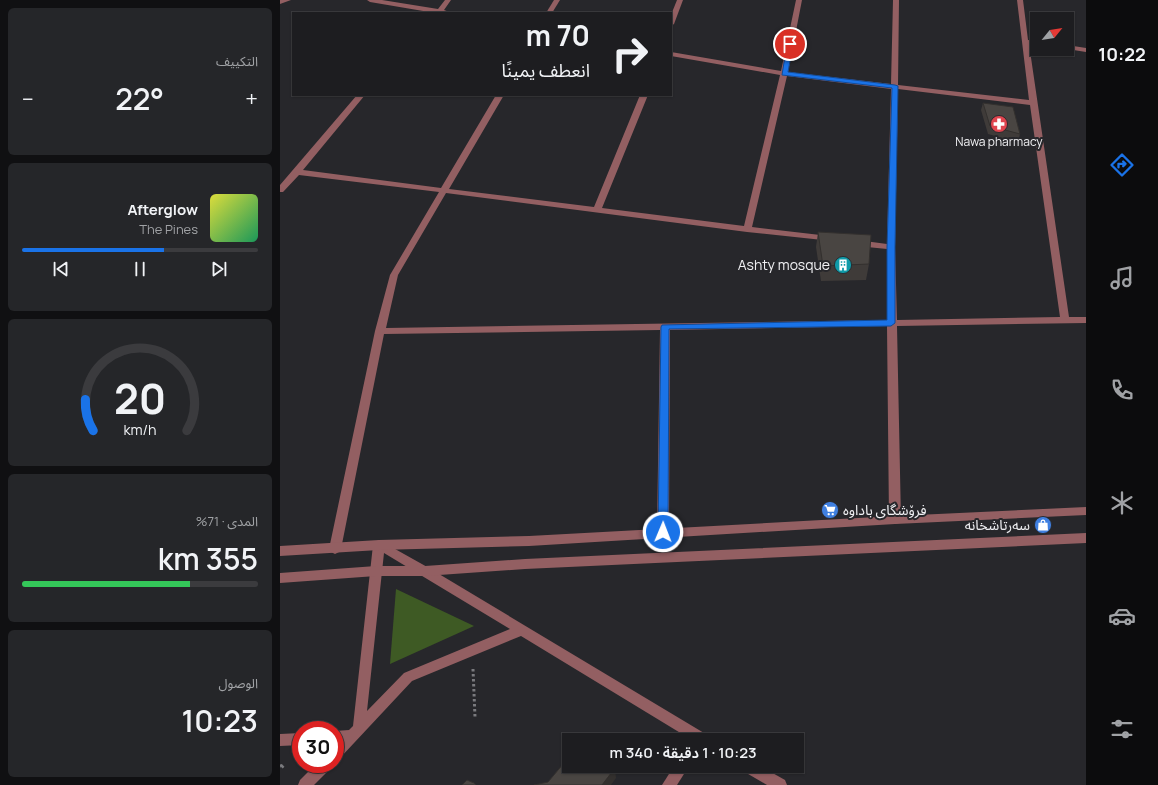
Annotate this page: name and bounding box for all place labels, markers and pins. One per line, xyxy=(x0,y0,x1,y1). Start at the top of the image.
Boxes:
pin xyxy=(773,27,807,61)
pharmacy icon: Nawa pharmacy xyxy=(989,114,1009,134)
place label: Nawa pharmacy xyxy=(955,133,1043,150)
place label: Ashty mosque xyxy=(738,255,830,274)
building icon: Ashty mosque xyxy=(833,255,853,275)
supermarket icon: فرۆشگای باداوە xyxy=(820,500,840,520)
place label: فرۆشگای باداوە xyxy=(843,500,926,519)
place label: سەرتاشخانە xyxy=(965,515,1030,534)
shop icon: سەرتاشخانە xyxy=(1033,515,1053,535)

